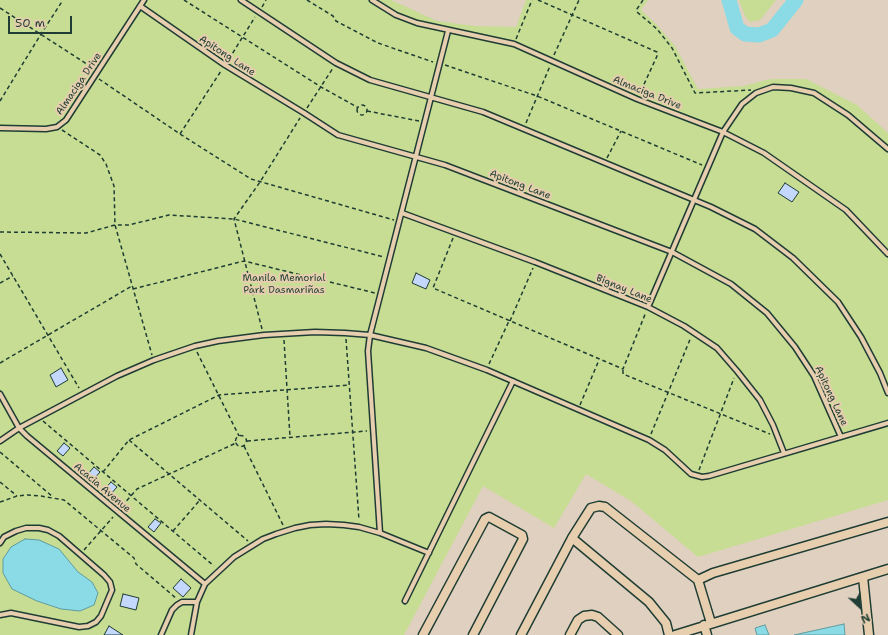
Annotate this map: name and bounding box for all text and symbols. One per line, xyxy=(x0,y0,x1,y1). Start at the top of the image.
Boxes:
scale bar xyxy=(10,8,74,34)
text: 50 m xyxy=(15,15,45,31)
street label: Apitong Lane xyxy=(197,33,257,79)
street label: Almaciga Drive xyxy=(54,50,104,118)
street label: Almaciga Drive xyxy=(611,74,683,112)
street label: Apitong Lane xyxy=(488,168,552,202)
park label: Manila Memorial Park Dasmariñas xyxy=(242,272,326,296)
street label: Bignay Lane xyxy=(594,272,654,306)
street label: Apitong Lane xyxy=(812,364,850,428)
street label: Acacia Avenue xyxy=(71,461,133,515)
north arrow xyxy=(840,587,880,627)
text: N xyxy=(858,610,873,627)

